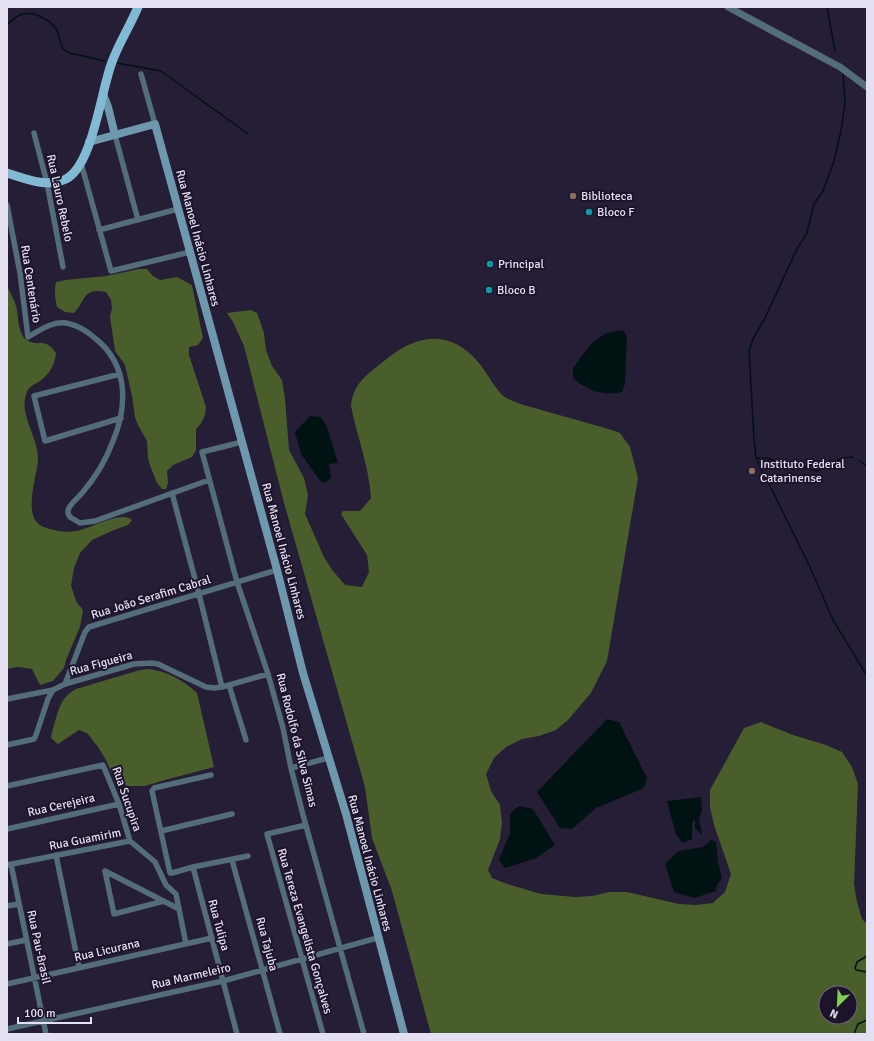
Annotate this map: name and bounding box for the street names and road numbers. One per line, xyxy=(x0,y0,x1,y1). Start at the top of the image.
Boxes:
street label: Rua Lauro Rebelo xyxy=(43,153,76,243)
street label: Rua Manoel Inácio Linhares xyxy=(172,168,223,308)
street label: Rua Centenário xyxy=(17,244,44,324)
street label: Rua Manoel Inácio Linhares xyxy=(258,481,309,621)
street label: Rua João Serafim Cabral xyxy=(89,572,213,623)
street label: Rua Figueira xyxy=(68,648,134,679)
street label: Rua Rodolfo da Silva Simas xyxy=(273,671,320,809)
street label: Rua Sucupira xyxy=(108,765,145,834)
street label: Rua Cerejeira xyxy=(26,790,96,821)
street label: Rua Manoel Inácio Linhares xyxy=(344,793,395,933)
street label: Rua Guamirim xyxy=(48,825,122,854)
street label: Rua Tereza Evangelista Gonçalves xyxy=(274,847,335,1016)
street label: Rua Tulipa xyxy=(204,898,233,953)
street label: Rua Pau-Brasil xyxy=(23,909,54,986)
street label: Rua Tajuba xyxy=(252,915,281,973)
street label: Rua Licurana xyxy=(73,936,141,965)
street label: Rua Marmeleiro xyxy=(150,960,232,993)

